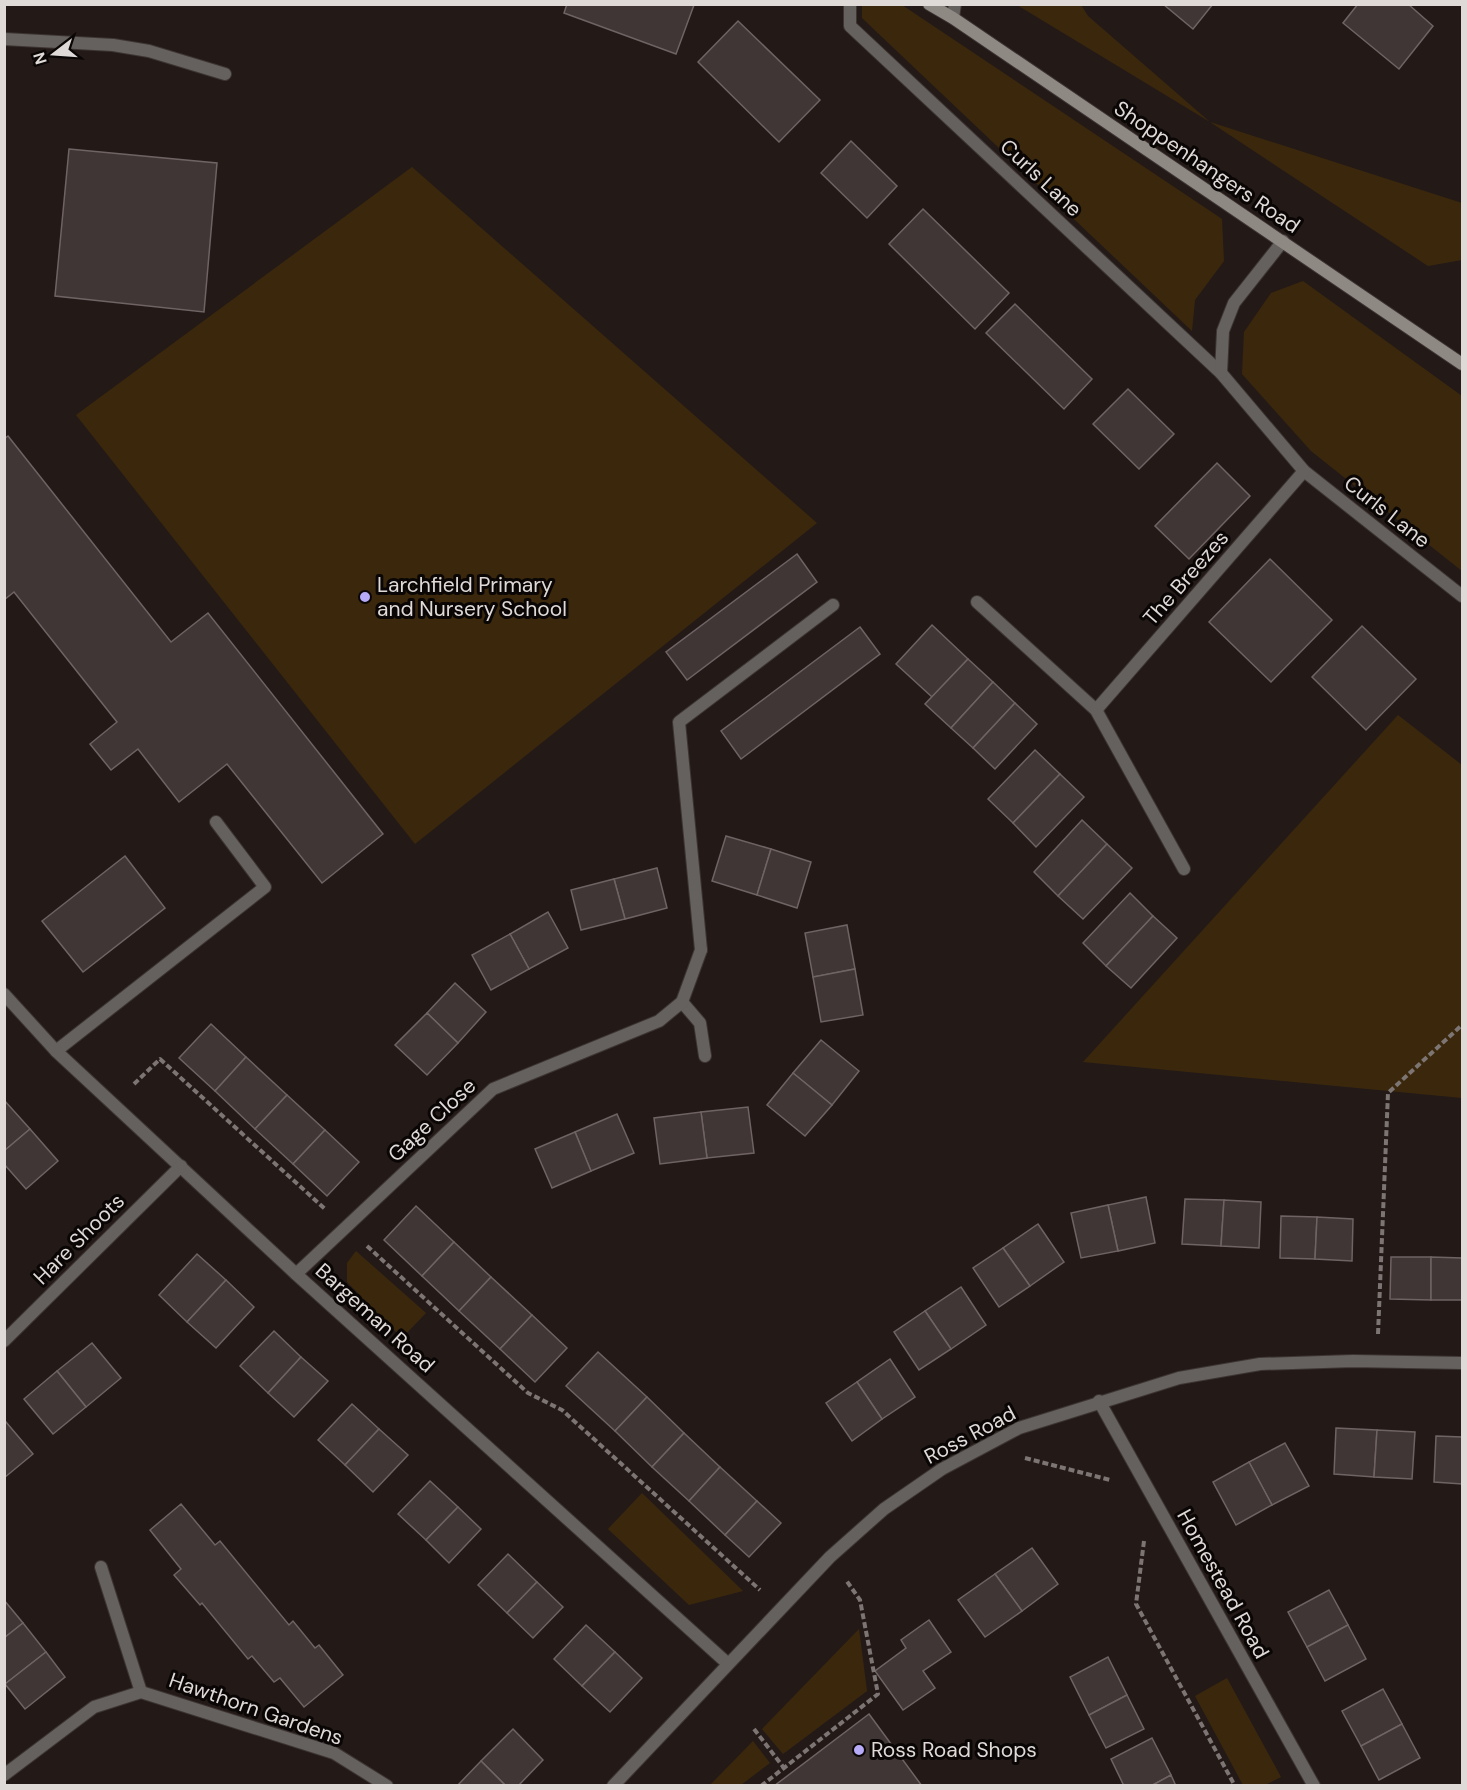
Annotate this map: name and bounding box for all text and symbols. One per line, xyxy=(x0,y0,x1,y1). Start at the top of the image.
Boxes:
north arrow xyxy=(24,24,84,84)
text: N xyxy=(28,50,52,67)
street label: Shoppenhangers Road xyxy=(1109,94,1305,240)
street label: Curls Lane xyxy=(994,133,1088,223)
street label: Curls Lane xyxy=(1338,470,1436,555)
street label: The Breezes xyxy=(1137,525,1235,631)
place label: Larchfield Primary and Nursery School xyxy=(377,571,567,623)
marker: Larchfield Primary and Nursery School xyxy=(358,590,372,604)
street label: Gage Close xyxy=(382,1072,482,1168)
street label: Hare Shoots xyxy=(27,1187,131,1291)
street label: Bargeman Road xyxy=(309,1257,441,1379)
street label: Ross Road xyxy=(919,1399,1021,1471)
street label: Homestead Road xyxy=(1170,1504,1276,1664)
street label: Hawthorn Gardens xyxy=(165,1666,347,1752)
place label: Ross Road Shops xyxy=(871,1736,1037,1764)
marker: Ross Road Shops xyxy=(852,1743,866,1757)

